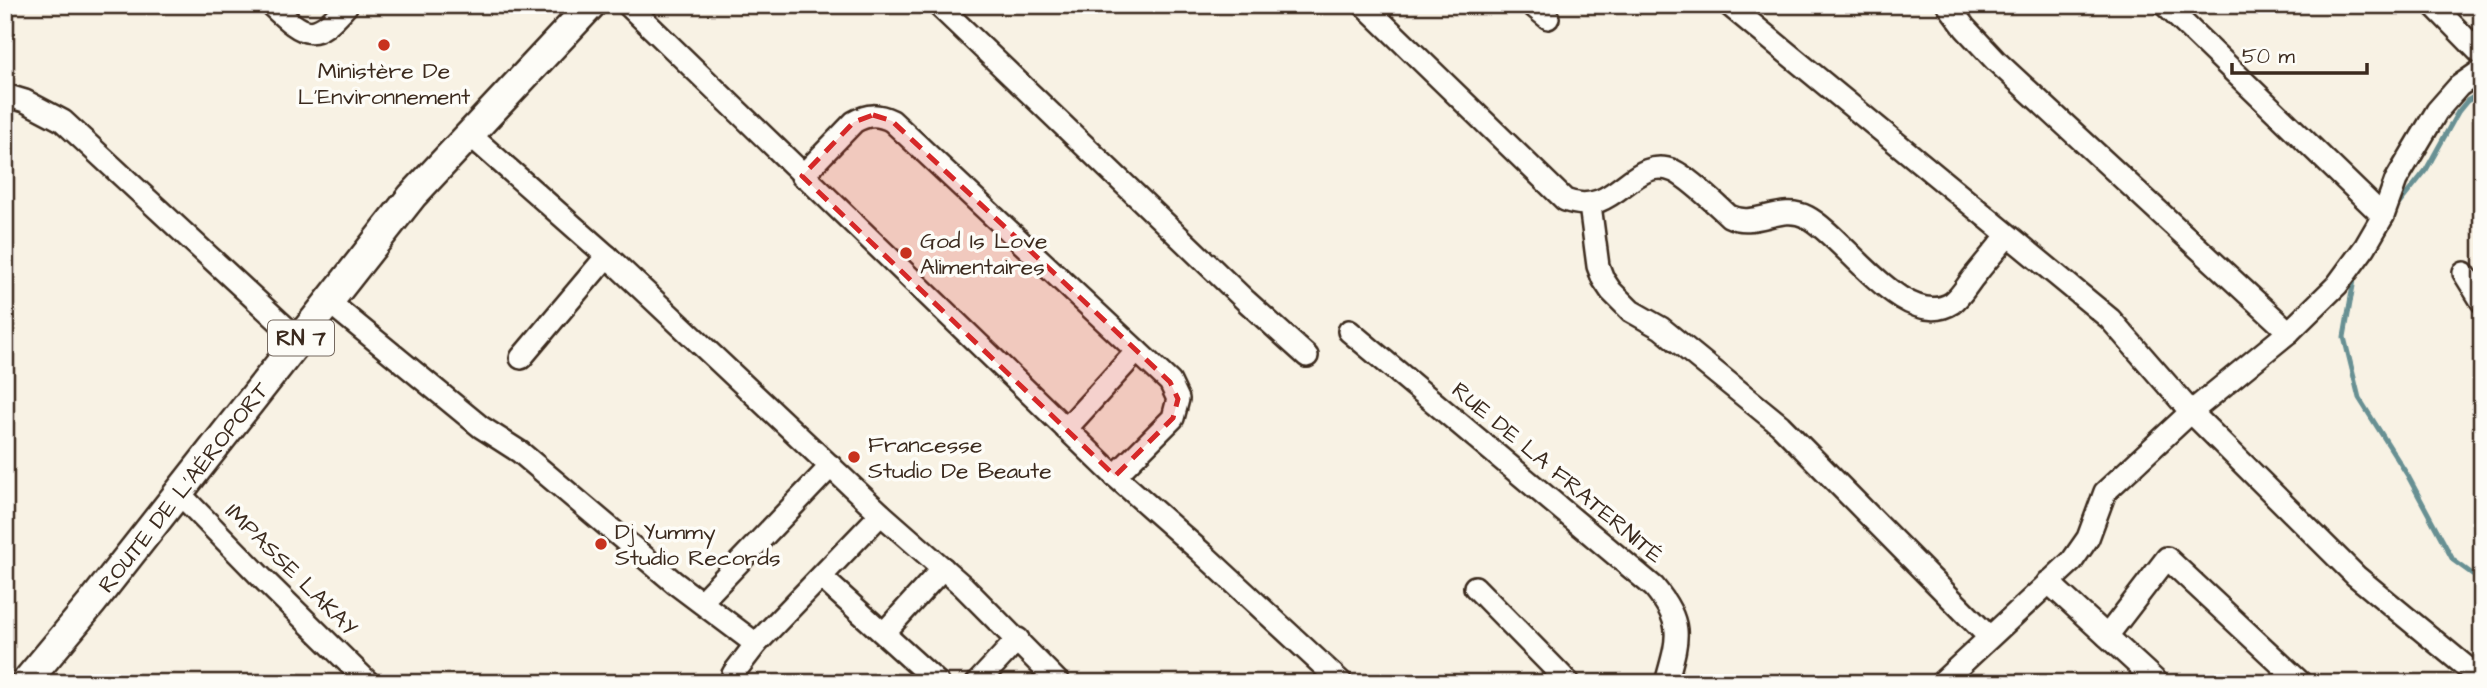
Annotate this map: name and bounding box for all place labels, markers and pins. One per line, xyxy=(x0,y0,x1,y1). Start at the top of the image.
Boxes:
marker: Ministère De L'Environnement xyxy=(376,37,392,53)
place label: Ministère De L'Environnement xyxy=(298,55,471,113)
place label: God Is Love Alimentaires xyxy=(920,225,1047,283)
marker: God Is Love Alimentaires xyxy=(898,245,914,261)
place label: Francesse Studio De Beaute xyxy=(868,429,1052,487)
marker: Francesse Studio De Beaute xyxy=(846,449,862,465)
place label: Dj Yummy Studio Records xyxy=(615,516,781,574)
marker: Dj Yummy Studio Records xyxy=(593,536,609,552)

